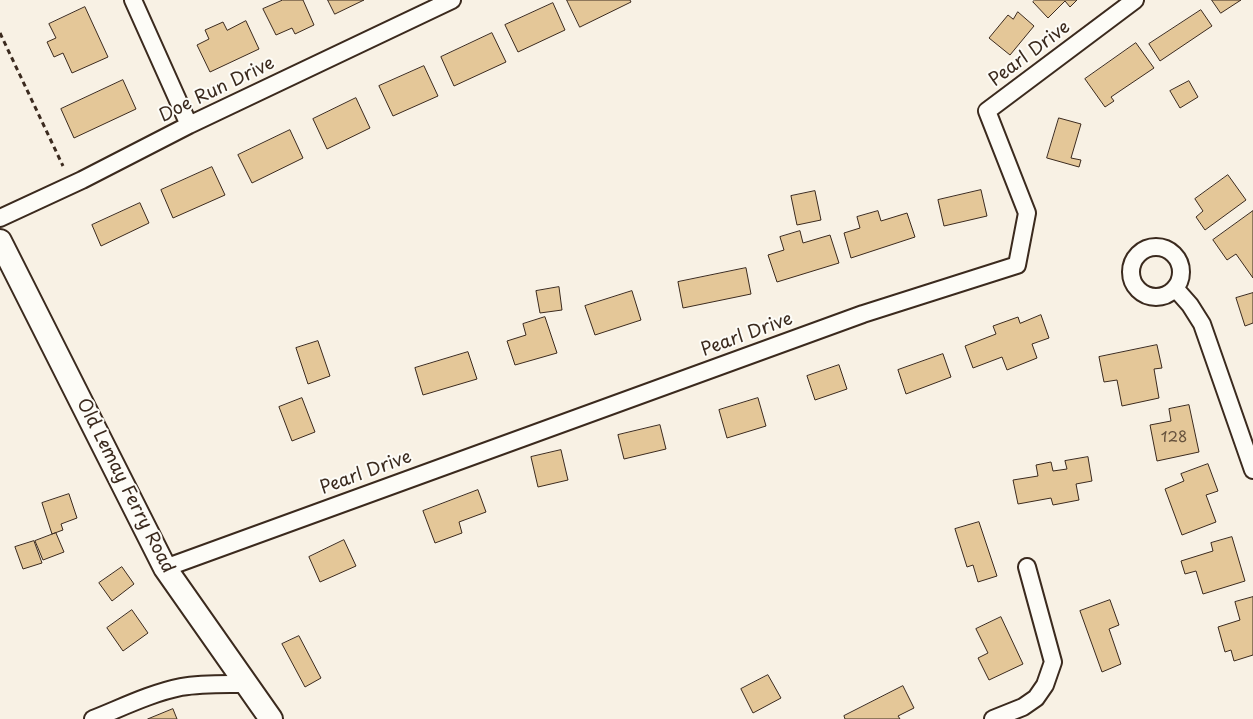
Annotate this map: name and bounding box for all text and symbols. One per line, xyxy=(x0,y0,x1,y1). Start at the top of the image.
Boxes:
street label: Pearl Drive xyxy=(985,17,1075,91)
street label: Doe Run Drive xyxy=(156,53,278,127)
street label: Pearl Drive xyxy=(698,308,796,362)
street label: Old Lemay Ferry Road xyxy=(71,395,179,577)
house number: 128 xyxy=(1161,429,1187,447)
street label: Pearl Drive xyxy=(317,446,415,500)

